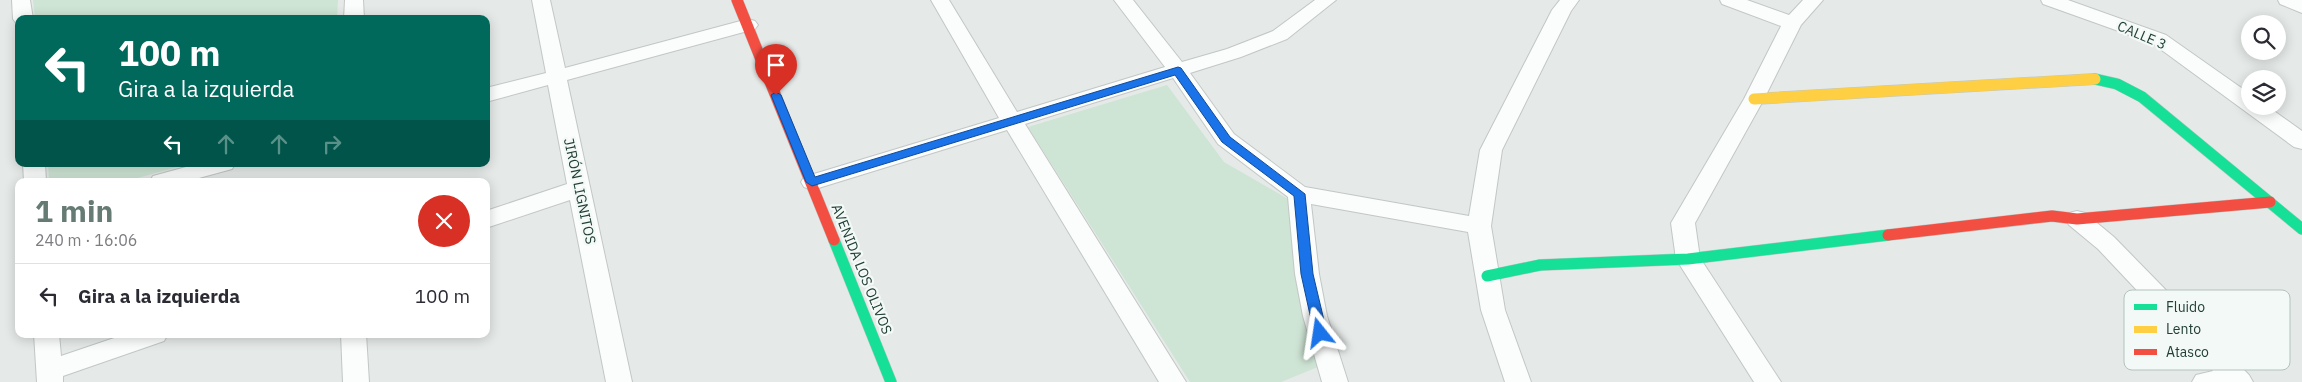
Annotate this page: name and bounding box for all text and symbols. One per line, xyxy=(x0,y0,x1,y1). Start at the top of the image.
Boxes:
map controls xyxy=(2241,15,2286,115)
button: search xyxy=(2241,15,2286,60)
street label: CALLE 3 xyxy=(2115,17,2169,53)
text: 100 m xyxy=(118,30,221,76)
icon: left xyxy=(35,35,100,100)
pin xyxy=(755,44,797,95)
icon: arrive xyxy=(762,51,790,79)
button: layers xyxy=(2241,70,2286,115)
text: Gira a la izquierda xyxy=(118,74,294,103)
icon: left xyxy=(159,130,187,158)
icon: ahead xyxy=(212,130,240,158)
icon: ahead xyxy=(265,130,293,158)
icon: right xyxy=(318,130,346,158)
street label: JIRÓN LIGNITOS xyxy=(560,136,601,246)
text: 1 min xyxy=(35,191,113,230)
button: close xyxy=(418,195,470,247)
street label: AVENIDA LOS OLIVOS xyxy=(828,201,896,337)
text: 240 m · 16:06 xyxy=(35,230,137,250)
icon: left xyxy=(35,282,63,310)
text: Gira a la izquierda xyxy=(78,284,240,308)
text: 100 m xyxy=(415,284,470,308)
legend xyxy=(2124,290,2290,370)
text: Fluido xyxy=(2166,298,2205,316)
position arrow xyxy=(1293,306,1345,358)
text: Lento xyxy=(2166,320,2201,338)
text: Atasco xyxy=(2166,343,2209,361)

